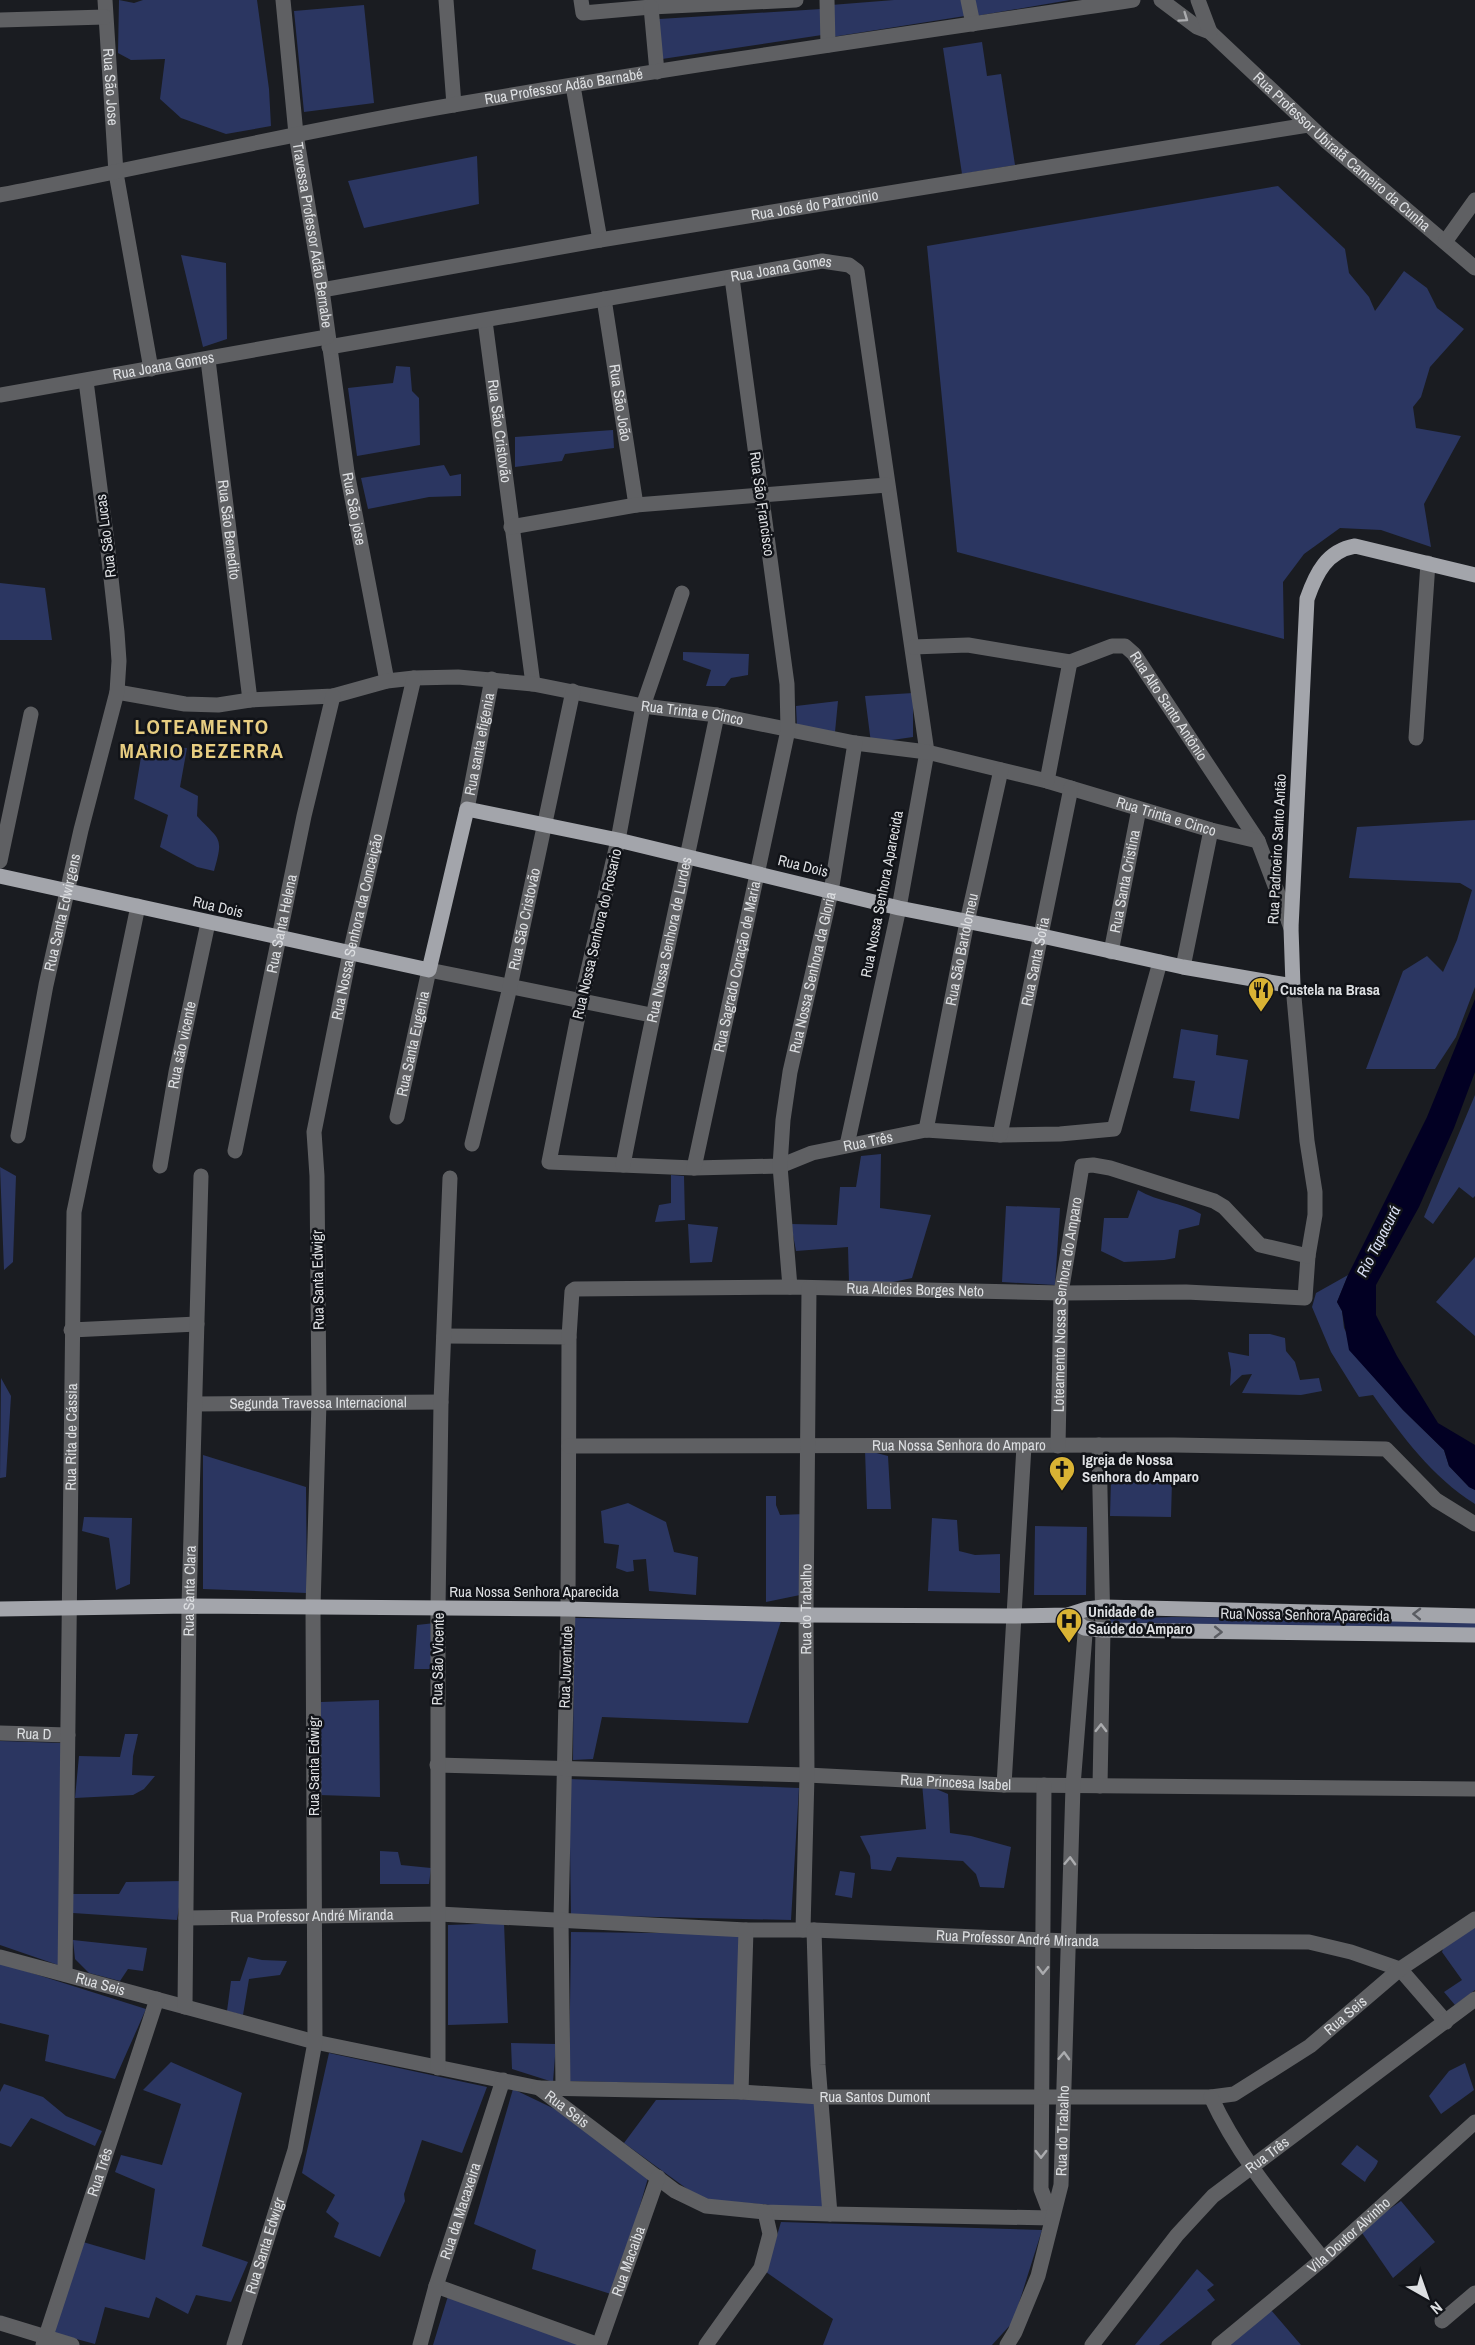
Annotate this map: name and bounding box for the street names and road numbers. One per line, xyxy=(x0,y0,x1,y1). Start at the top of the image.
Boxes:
street label: Rua São Jose xyxy=(98,48,124,126)
street label: Rua Professor Adão Barnabé xyxy=(483,63,644,109)
street label: Rua Professor Ubiratã Carneiro da Cunha xyxy=(1249,67,1435,236)
street label: Travessa Professor Adão Bernabe xyxy=(288,141,338,329)
street label: Rua José do Patrocinio xyxy=(749,184,880,225)
street label: Rua Joana Gomes xyxy=(729,250,833,287)
street label: Rua Joana Gomes xyxy=(111,346,216,385)
street label: Rua São João xyxy=(604,363,637,443)
street label: Rua São Cristovão xyxy=(483,378,517,484)
street label: Rua São Francisco xyxy=(745,450,780,558)
street label: Rua São jose xyxy=(337,470,372,547)
street label: Rua São Benedito xyxy=(213,478,246,581)
street label: Rua São Lucas xyxy=(90,493,121,579)
street label: Rua Alto Santo Antônio xyxy=(1125,647,1213,765)
street label: Rua santa efigenia xyxy=(459,691,499,797)
street label: Rua Trinta e Cinco xyxy=(640,695,746,730)
street label: Rua Padroeiro Santo Antão xyxy=(1262,773,1291,925)
street label: Rua Trinta e Cinco xyxy=(1114,791,1218,841)
street label: Rua Nossa Senhora Aparecida xyxy=(855,809,908,979)
street label: Rua Santa Cristina xyxy=(1104,828,1145,935)
street label: Rua Nossa Senhora da Conceição xyxy=(326,831,387,1022)
street label: Rua Nossa Senhora do Rosario xyxy=(567,846,626,1021)
street label: Rua Dois xyxy=(776,849,831,882)
street label: Rua Santa Edwirgens xyxy=(38,852,85,973)
street label: Rua Nossa Senhora de Lurdes xyxy=(641,855,697,1024)
street label: Rua São Cristovão xyxy=(503,866,545,972)
street label: Rua Santa Helena xyxy=(261,872,302,975)
street label: Rua Sagrado Coração de Maria xyxy=(708,879,765,1054)
street label: Rua Nossa Senhora da Gloria xyxy=(784,890,841,1055)
street label: Rua Dois xyxy=(191,891,245,923)
street label: Rua São Bartolomeu xyxy=(940,891,983,1007)
street label: Rua Santa Sofia xyxy=(1016,915,1054,1008)
street label: Rua Santa Eugenia xyxy=(391,989,434,1098)
street label: Rua são vicente xyxy=(162,999,201,1090)
street label: Rua Três xyxy=(841,1126,894,1156)
street label: Loteamento Nossa Senhora do Amparo xyxy=(1048,1195,1087,1412)
street label: Rua Santa Edwigr xyxy=(306,1230,329,1330)
street label: Rua Alcides Borges Neto xyxy=(846,1277,984,1301)
street label: Rua Rita de Cássia xyxy=(60,1383,82,1491)
street label: Segunda Travessa Internacional xyxy=(229,1391,407,1414)
street label: Rua Nossa Senhora do Amparo xyxy=(872,1434,1046,1455)
street label: Rua Santa Clara xyxy=(178,1545,201,1637)
street label: Rua do Trabalho xyxy=(795,1563,816,1655)
street label: Rua Nossa Senhora Aparecida xyxy=(449,1581,619,1602)
street label: Rua Nossa Senhora Aparecida xyxy=(1220,1603,1390,1626)
street label: Rua São Vicente xyxy=(426,1612,449,1706)
street label: Rua Juventude xyxy=(554,1625,577,1709)
street label: Rua Santa Edwigr xyxy=(303,1716,324,1816)
street label: Rua D xyxy=(16,1722,52,1745)
street label: Rua Princesa Isabel xyxy=(900,1769,1011,1795)
street label: Rua Professor André Miranda xyxy=(230,1904,394,1927)
street label: Rua Professor André Miranda xyxy=(936,1924,1099,1951)
street label: Rua Seis xyxy=(73,1967,128,2000)
street label: Rua Seis xyxy=(1319,1991,1371,2040)
street label: Rua Seis xyxy=(541,2085,594,2132)
street label: Rua do Trabalho xyxy=(1050,2085,1074,2176)
street label: Rua Santos Dumont xyxy=(819,2086,931,2107)
street label: Rua Três xyxy=(1241,2131,1293,2178)
street label: Rua Três xyxy=(82,2145,117,2199)
street label: Rua da Macaxeira xyxy=(434,2160,486,2262)
street label: Vila Doutor Alvinho xyxy=(1302,2192,1395,2278)
street label: Rua Santa Edwigr xyxy=(240,2195,290,2296)
street label: Rua Macaiba xyxy=(606,2223,650,2299)

